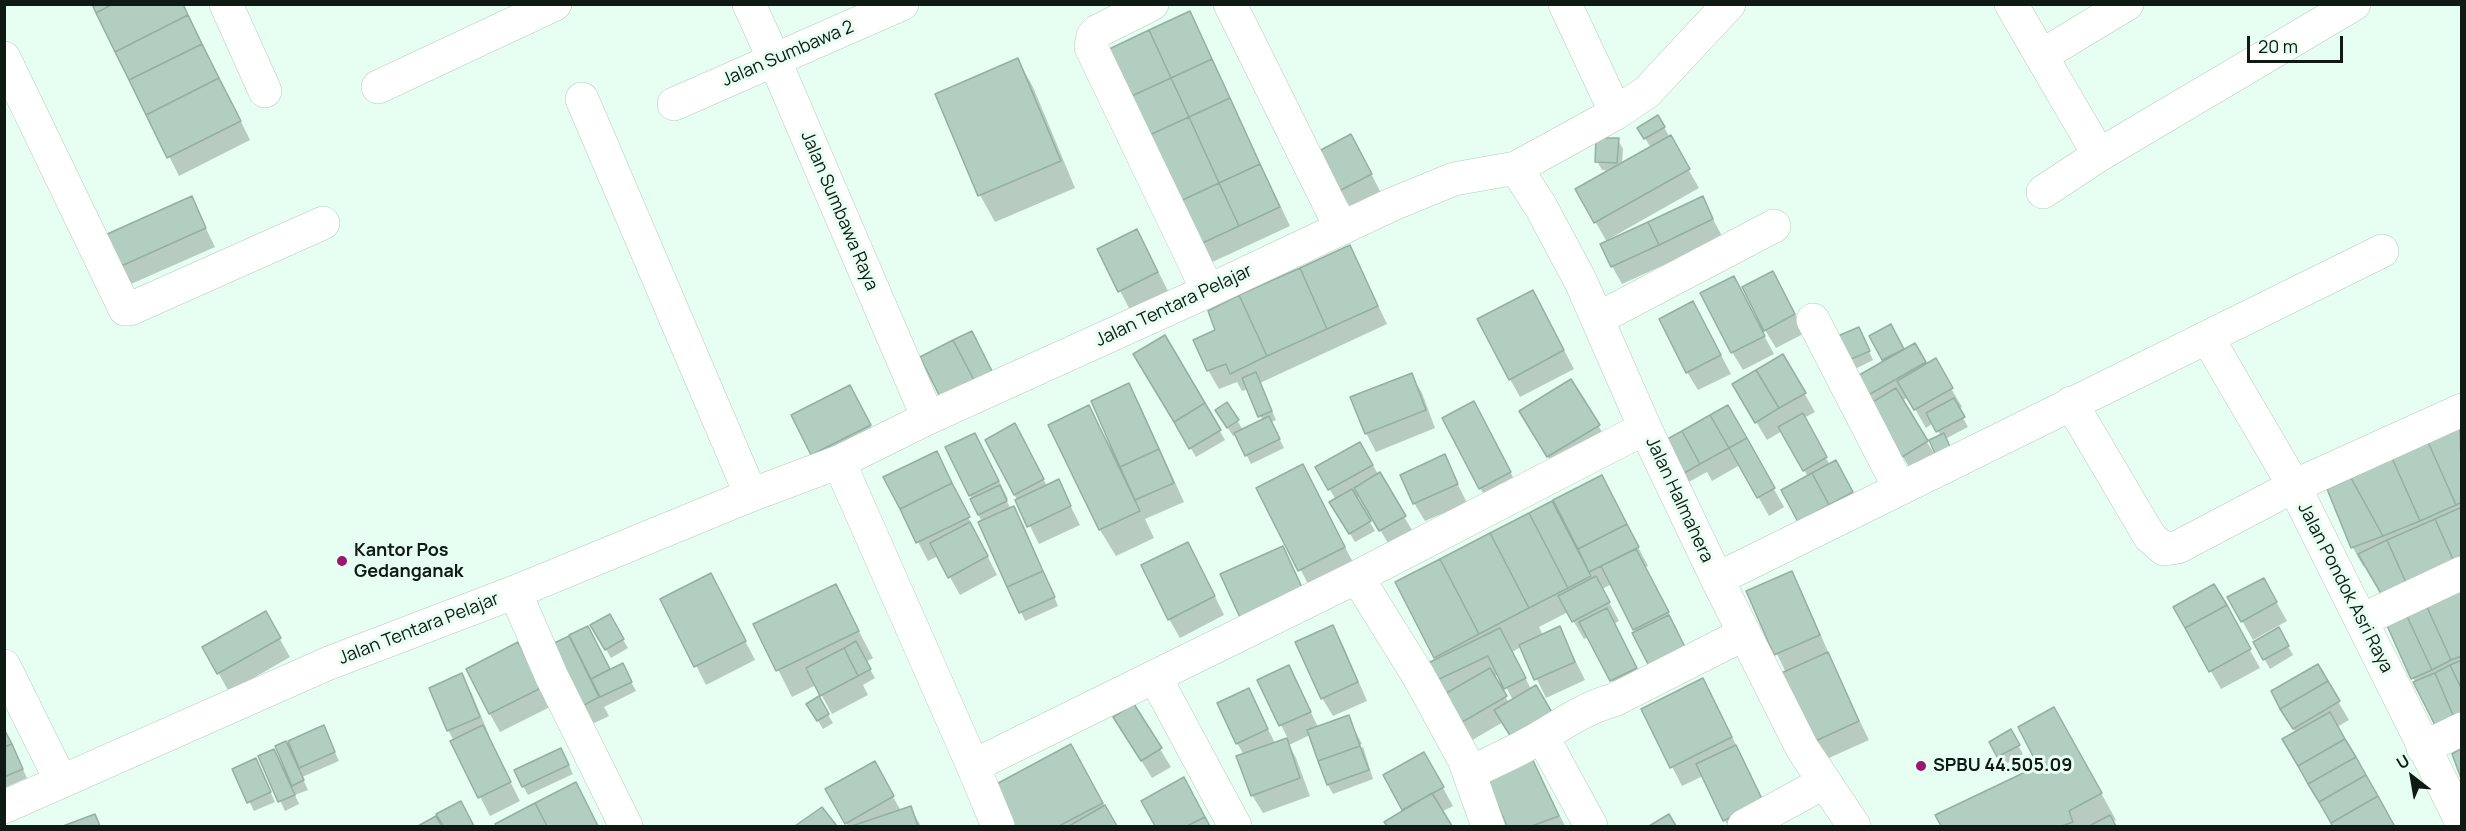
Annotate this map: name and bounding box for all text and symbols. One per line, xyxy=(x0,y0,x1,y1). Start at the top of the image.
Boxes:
street label: Jalan Sumbawa 2 xyxy=(719,16,857,92)
scale bar xyxy=(2250,24,2346,62)
text: 20 m xyxy=(2258,34,2298,58)
street label: Jalan Sumbawa Raya xyxy=(796,128,882,294)
street label: Jalan Tentara Pelajar xyxy=(1092,260,1256,352)
street label: Jalan Halmahera xyxy=(1640,434,1718,566)
street label: Jalan Pondok Asri Raya xyxy=(2293,499,2397,677)
place label: Kantor Pos Gedanganak xyxy=(354,540,464,582)
marker: Kantor Pos Gedanganak xyxy=(335,554,349,568)
street label: Jalan Tentara Pelajar xyxy=(336,588,502,670)
north arrow xyxy=(2382,747,2442,807)
text: U xyxy=(2392,749,2413,774)
place label: SPBU 44.505.09 xyxy=(1933,755,2072,777)
marker: SPBU 44.505.09 xyxy=(1914,759,1928,773)

